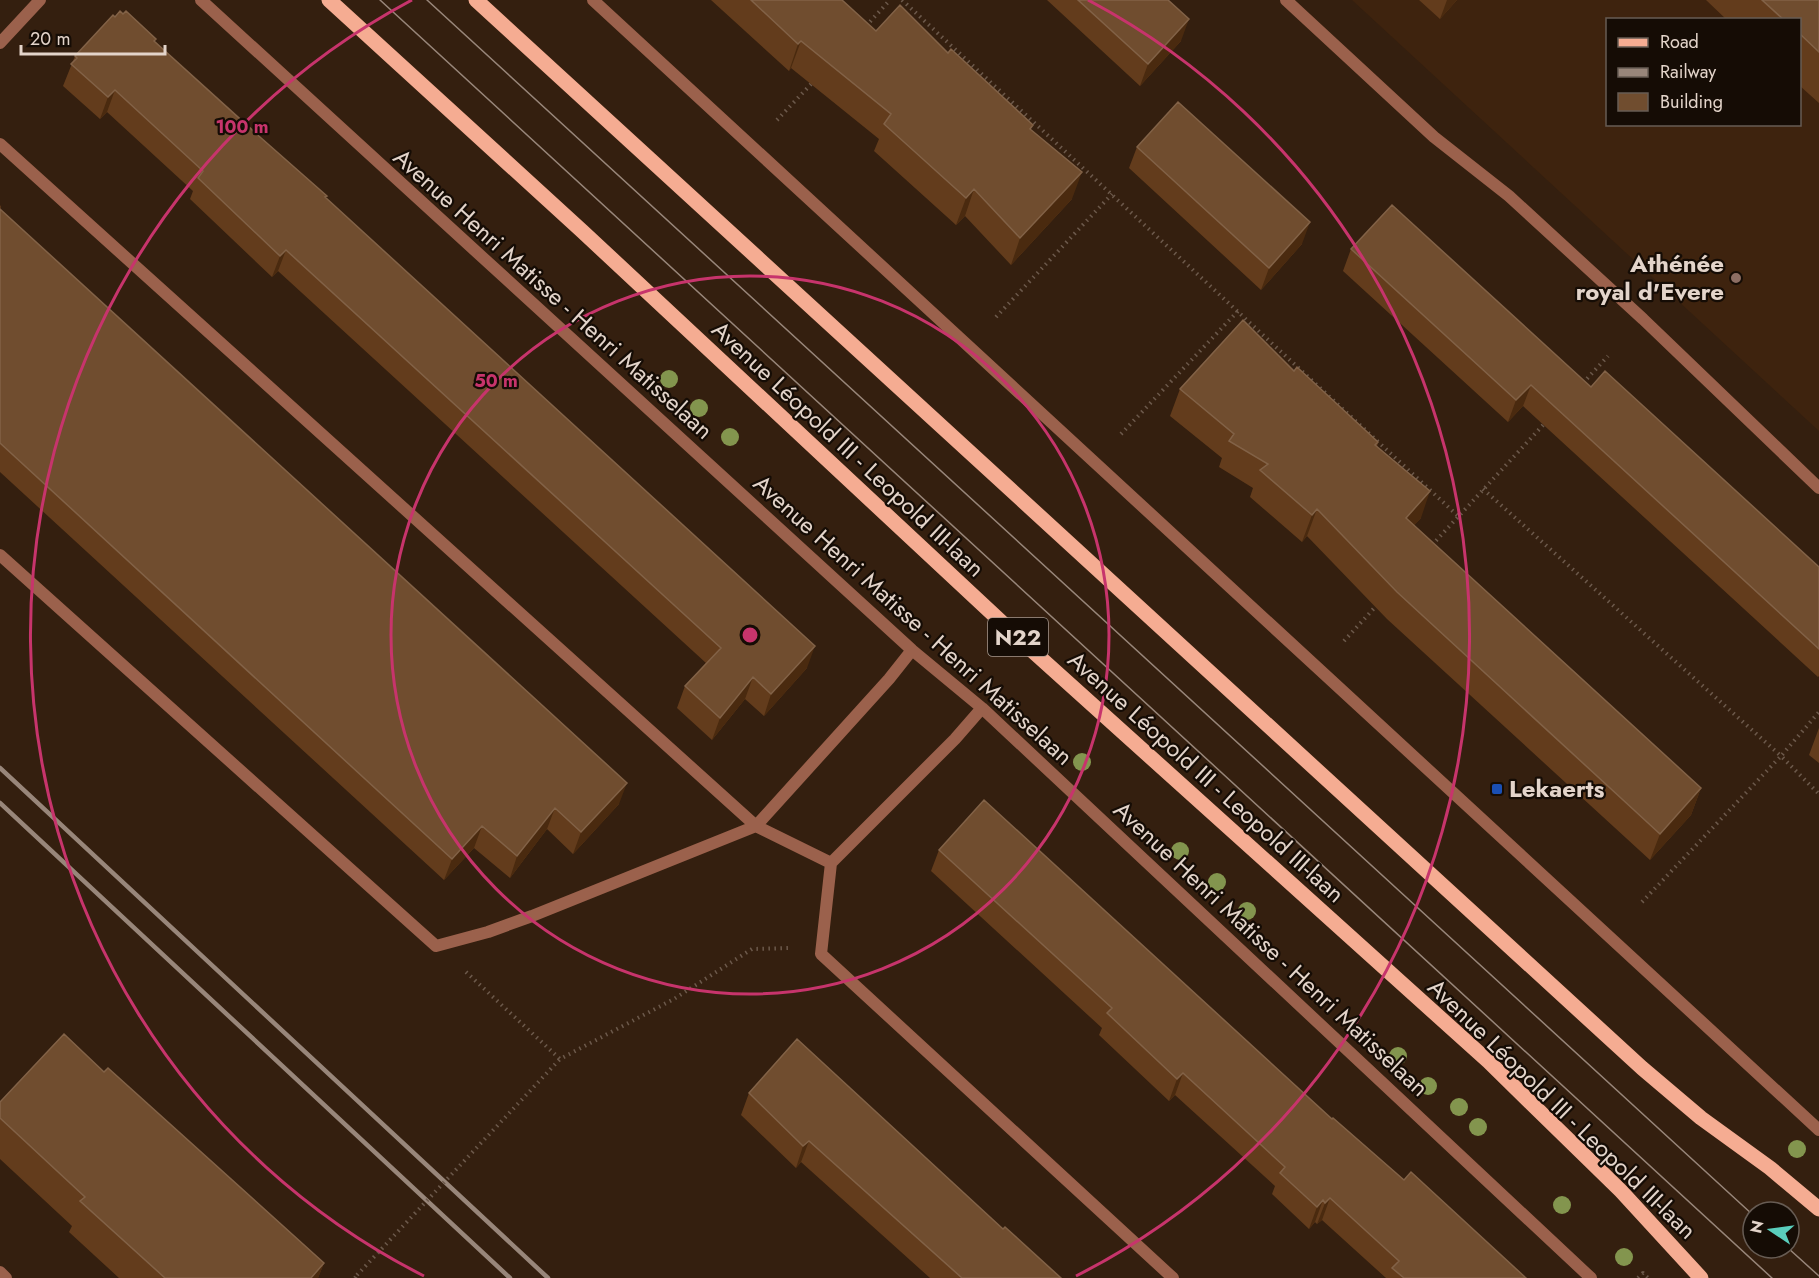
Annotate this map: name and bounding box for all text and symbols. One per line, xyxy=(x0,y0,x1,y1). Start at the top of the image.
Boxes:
scale bar xyxy=(21,18,165,56)
legend xyxy=(1606,18,1801,126)
text: 20 m xyxy=(30,26,70,52)
text: Road xyxy=(1660,29,1699,55)
text: Railway xyxy=(1660,59,1716,85)
text: Building xyxy=(1660,89,1723,115)
text: 100 m xyxy=(215,114,269,140)
street label: Avenue Henri Matisse - Henri Matisselaan xyxy=(386,140,721,447)
place label: Athénée royal d'Evere xyxy=(1576,246,1724,309)
marker: Athénée royal d'Evere xyxy=(1729,271,1743,285)
street label: Avenue Léopold III - Leopold III-laan xyxy=(704,312,993,585)
text: 50 m xyxy=(474,368,518,394)
street label: Avenue Henri Matisse - Henri Matisselaan xyxy=(746,466,1081,773)
road number: N22 xyxy=(988,618,1048,656)
centre of rings xyxy=(740,625,760,645)
street label: Avenue Léopold III - Leopold III-laan xyxy=(1060,643,1352,911)
place label: Lekaerts xyxy=(1509,771,1604,806)
marker: Lekaerts xyxy=(1490,782,1504,796)
street label: Avenue Henri Matisse - Henri Matisselaan xyxy=(1106,793,1437,1105)
street label: Avenue Léopold III - Leopold III-laan xyxy=(1420,970,1705,1247)
north arrow xyxy=(1741,1200,1801,1260)
text: N xyxy=(1744,1218,1770,1236)

